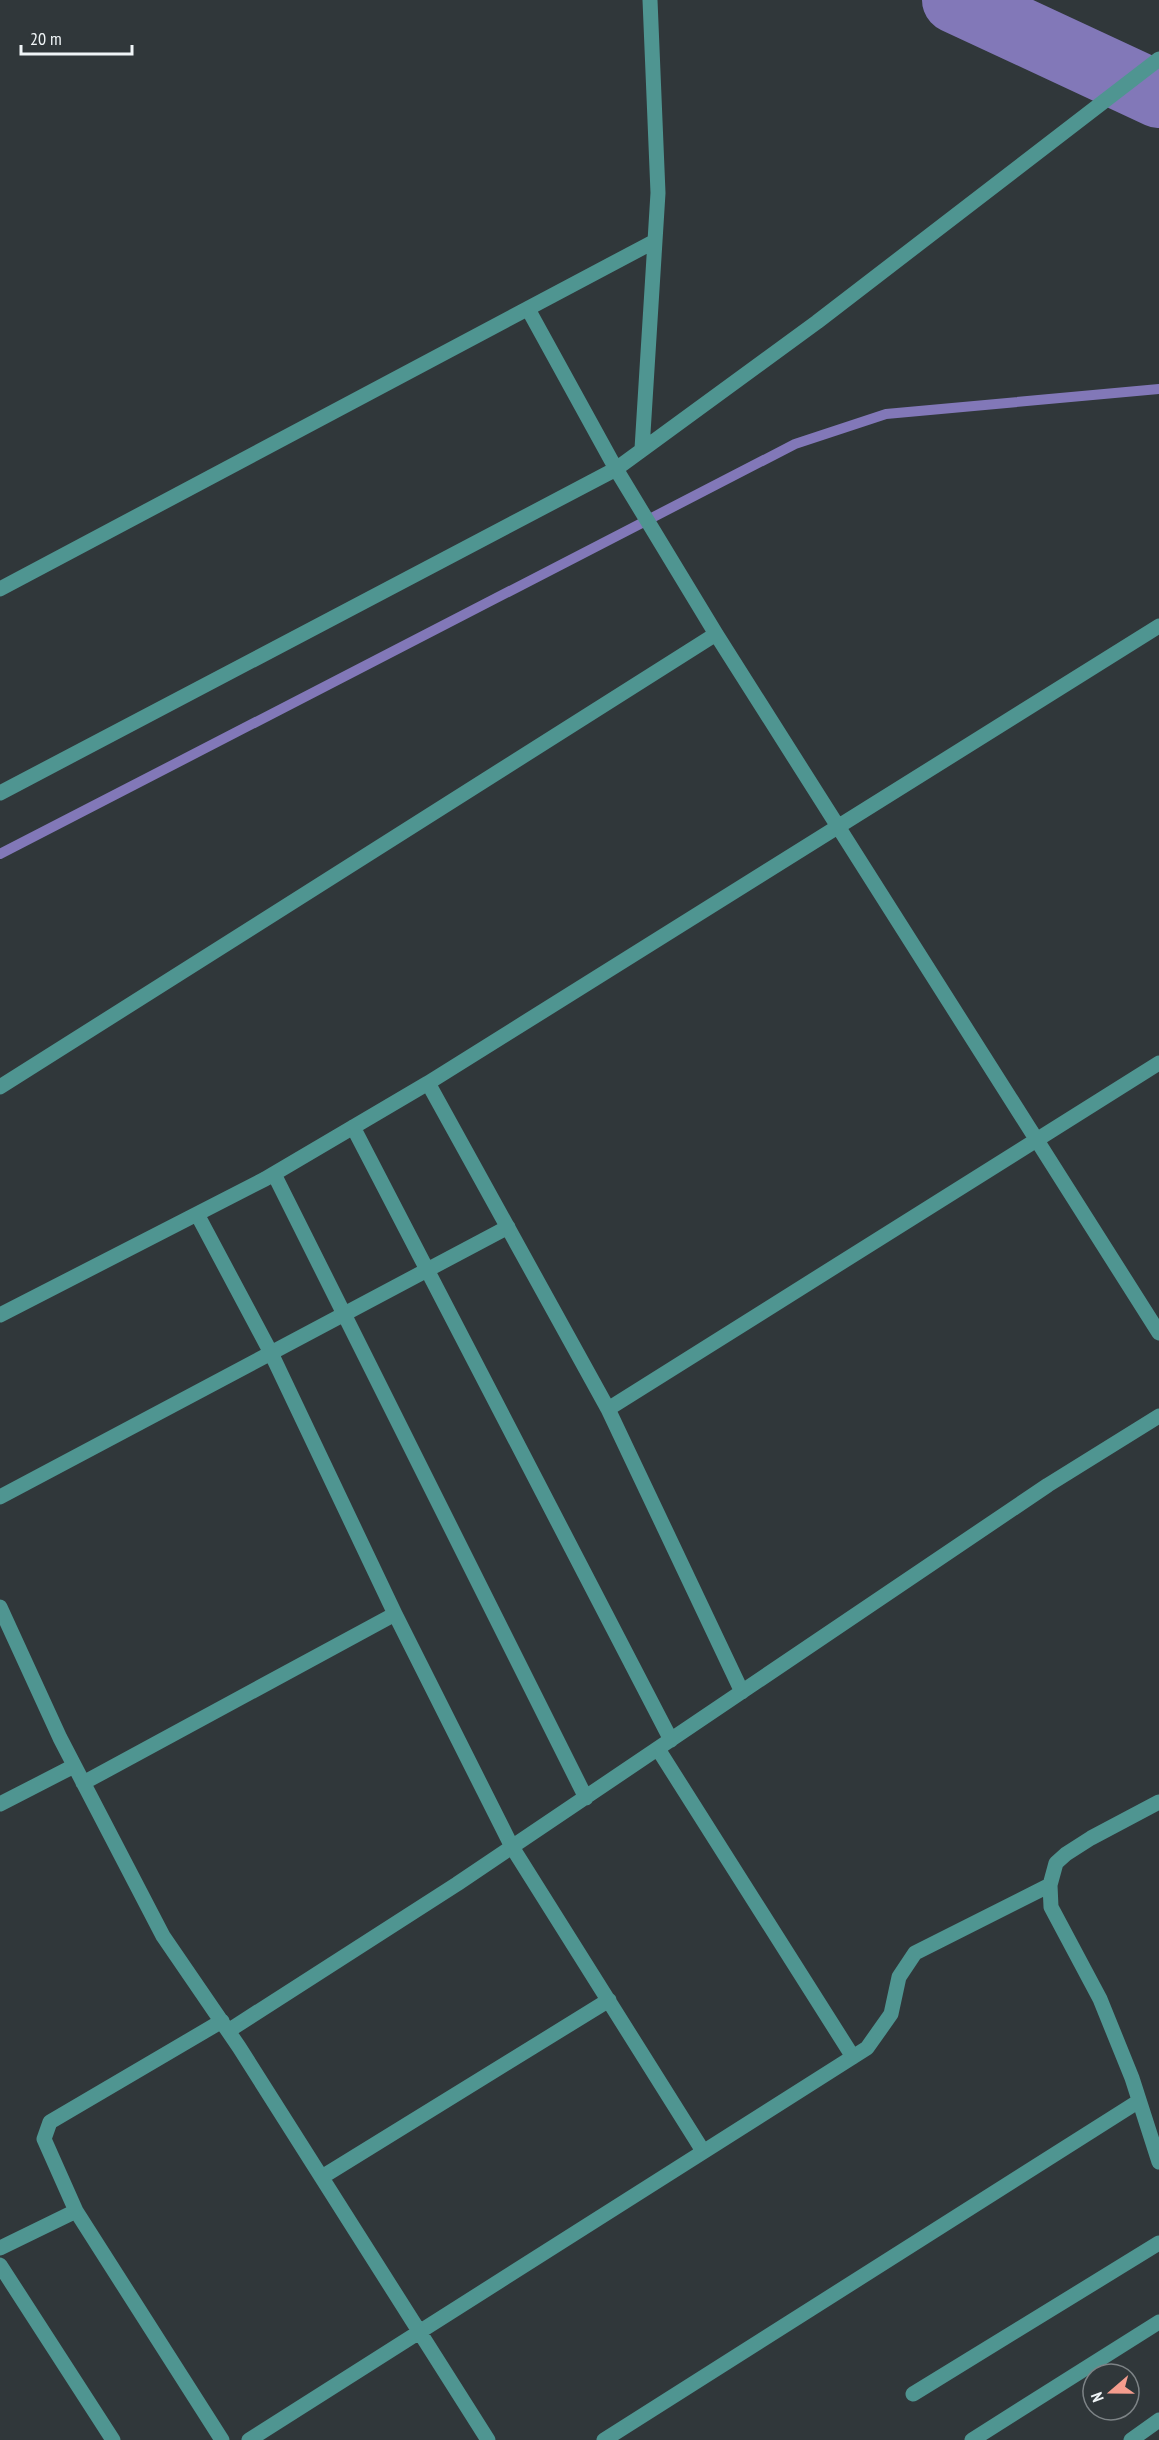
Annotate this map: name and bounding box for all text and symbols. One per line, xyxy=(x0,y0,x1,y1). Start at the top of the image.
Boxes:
scale bar xyxy=(21,18,132,56)
text: 20 m xyxy=(30,27,62,50)
north arrow xyxy=(1081,2362,1141,2422)
text: N xyxy=(1086,2390,1108,2405)

